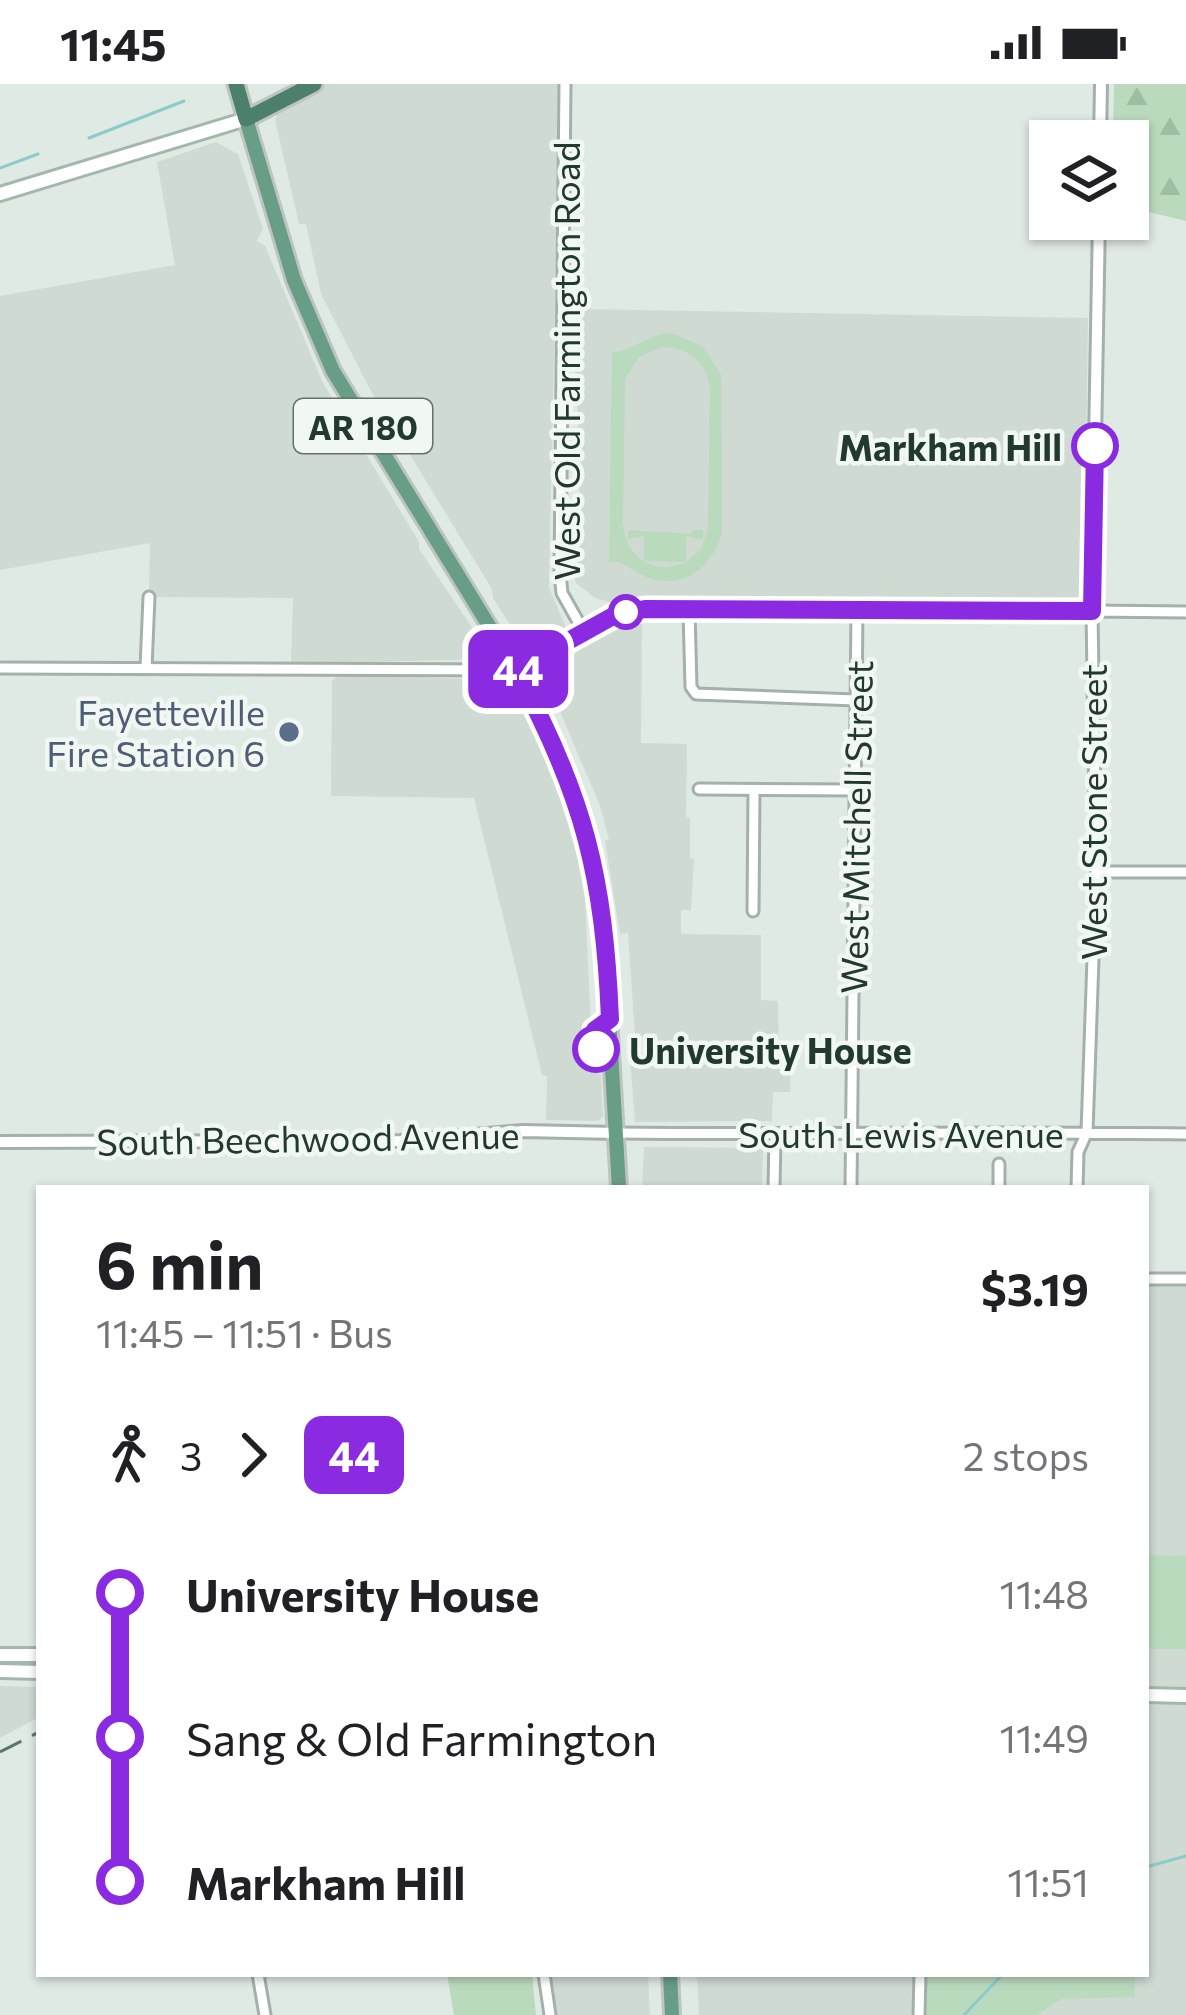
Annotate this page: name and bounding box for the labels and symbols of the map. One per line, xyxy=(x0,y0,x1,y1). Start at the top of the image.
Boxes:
street label: West Old Farmington Road xyxy=(543,142,587,580)
road number: AR 180 xyxy=(294,399,432,453)
place label: Markham Hill xyxy=(838,424,1062,468)
marker: Markham Hill xyxy=(1073,424,1117,468)
unlabelled marker xyxy=(610,596,642,628)
line badge: 44 xyxy=(464,630,572,708)
street label: West Mitchell Street xyxy=(830,660,880,994)
street label: West Stone Street xyxy=(1070,664,1114,960)
place label: Fayetteville Fire Station 6 xyxy=(46,689,265,774)
marker: Fayetteville Fire Station 6 xyxy=(276,719,302,745)
marker: University House xyxy=(574,1027,618,1071)
place label: University House xyxy=(629,1027,912,1071)
street label: South Beechwood Avenue xyxy=(96,1111,520,1163)
street label: South Lewis Avenue xyxy=(738,1111,1064,1155)

